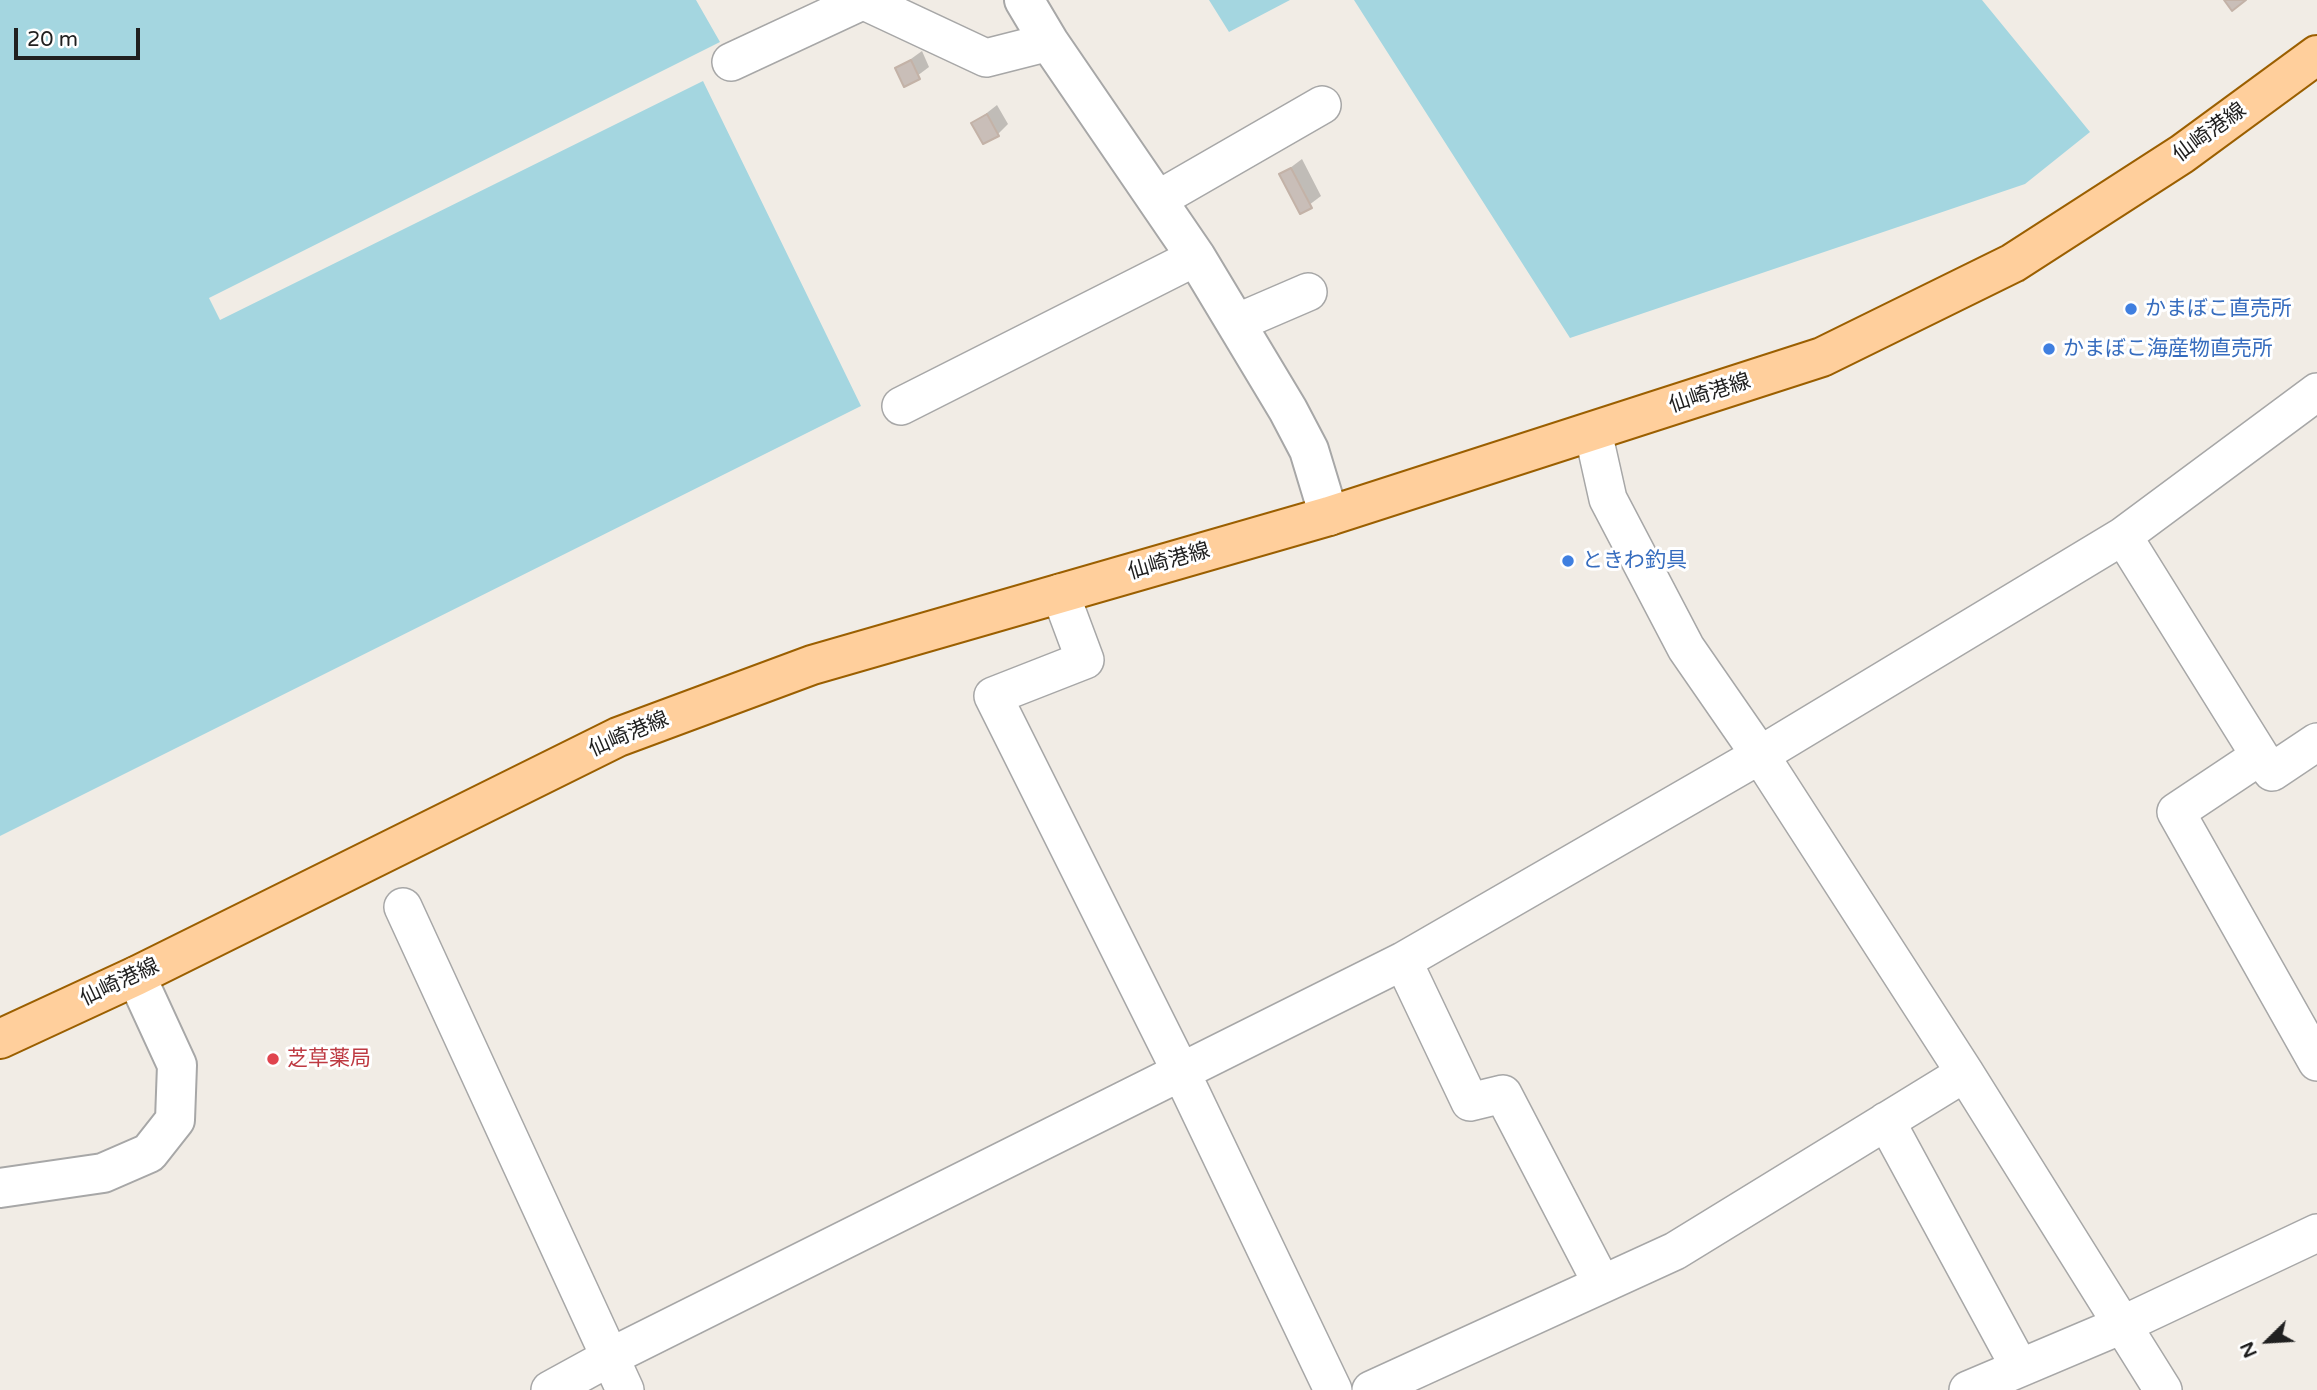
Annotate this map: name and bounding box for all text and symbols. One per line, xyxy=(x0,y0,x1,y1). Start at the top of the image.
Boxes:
scale bar xyxy=(18,14,144,58)
text: 20 m xyxy=(27,27,78,52)
street label: 仙崎港線 xyxy=(2169,98,2251,168)
place label: かまぼこ直売所 xyxy=(2145,296,2292,322)
marker: かまぼこ直売所 xyxy=(2123,301,2139,317)
place label: かまぼこ海産物直売所 xyxy=(2063,336,2273,362)
marker: かまぼこ海産物直売所 xyxy=(2041,341,2057,357)
street label: 仙崎港線 xyxy=(1666,369,1754,419)
street label: 仙崎港線 xyxy=(1125,538,1213,586)
place label: ときわ釣具 xyxy=(1582,548,1687,574)
marker: ときわ釣具 xyxy=(1560,553,1576,569)
street label: 仙崎港線 xyxy=(585,707,673,763)
street label: 仙崎港線 xyxy=(77,954,163,1012)
place label: 芝草薬局 xyxy=(287,1046,371,1072)
marker: 芝草薬局 xyxy=(265,1051,281,1067)
north arrow xyxy=(2233,1306,2303,1376)
text: N xyxy=(2236,1338,2262,1361)

